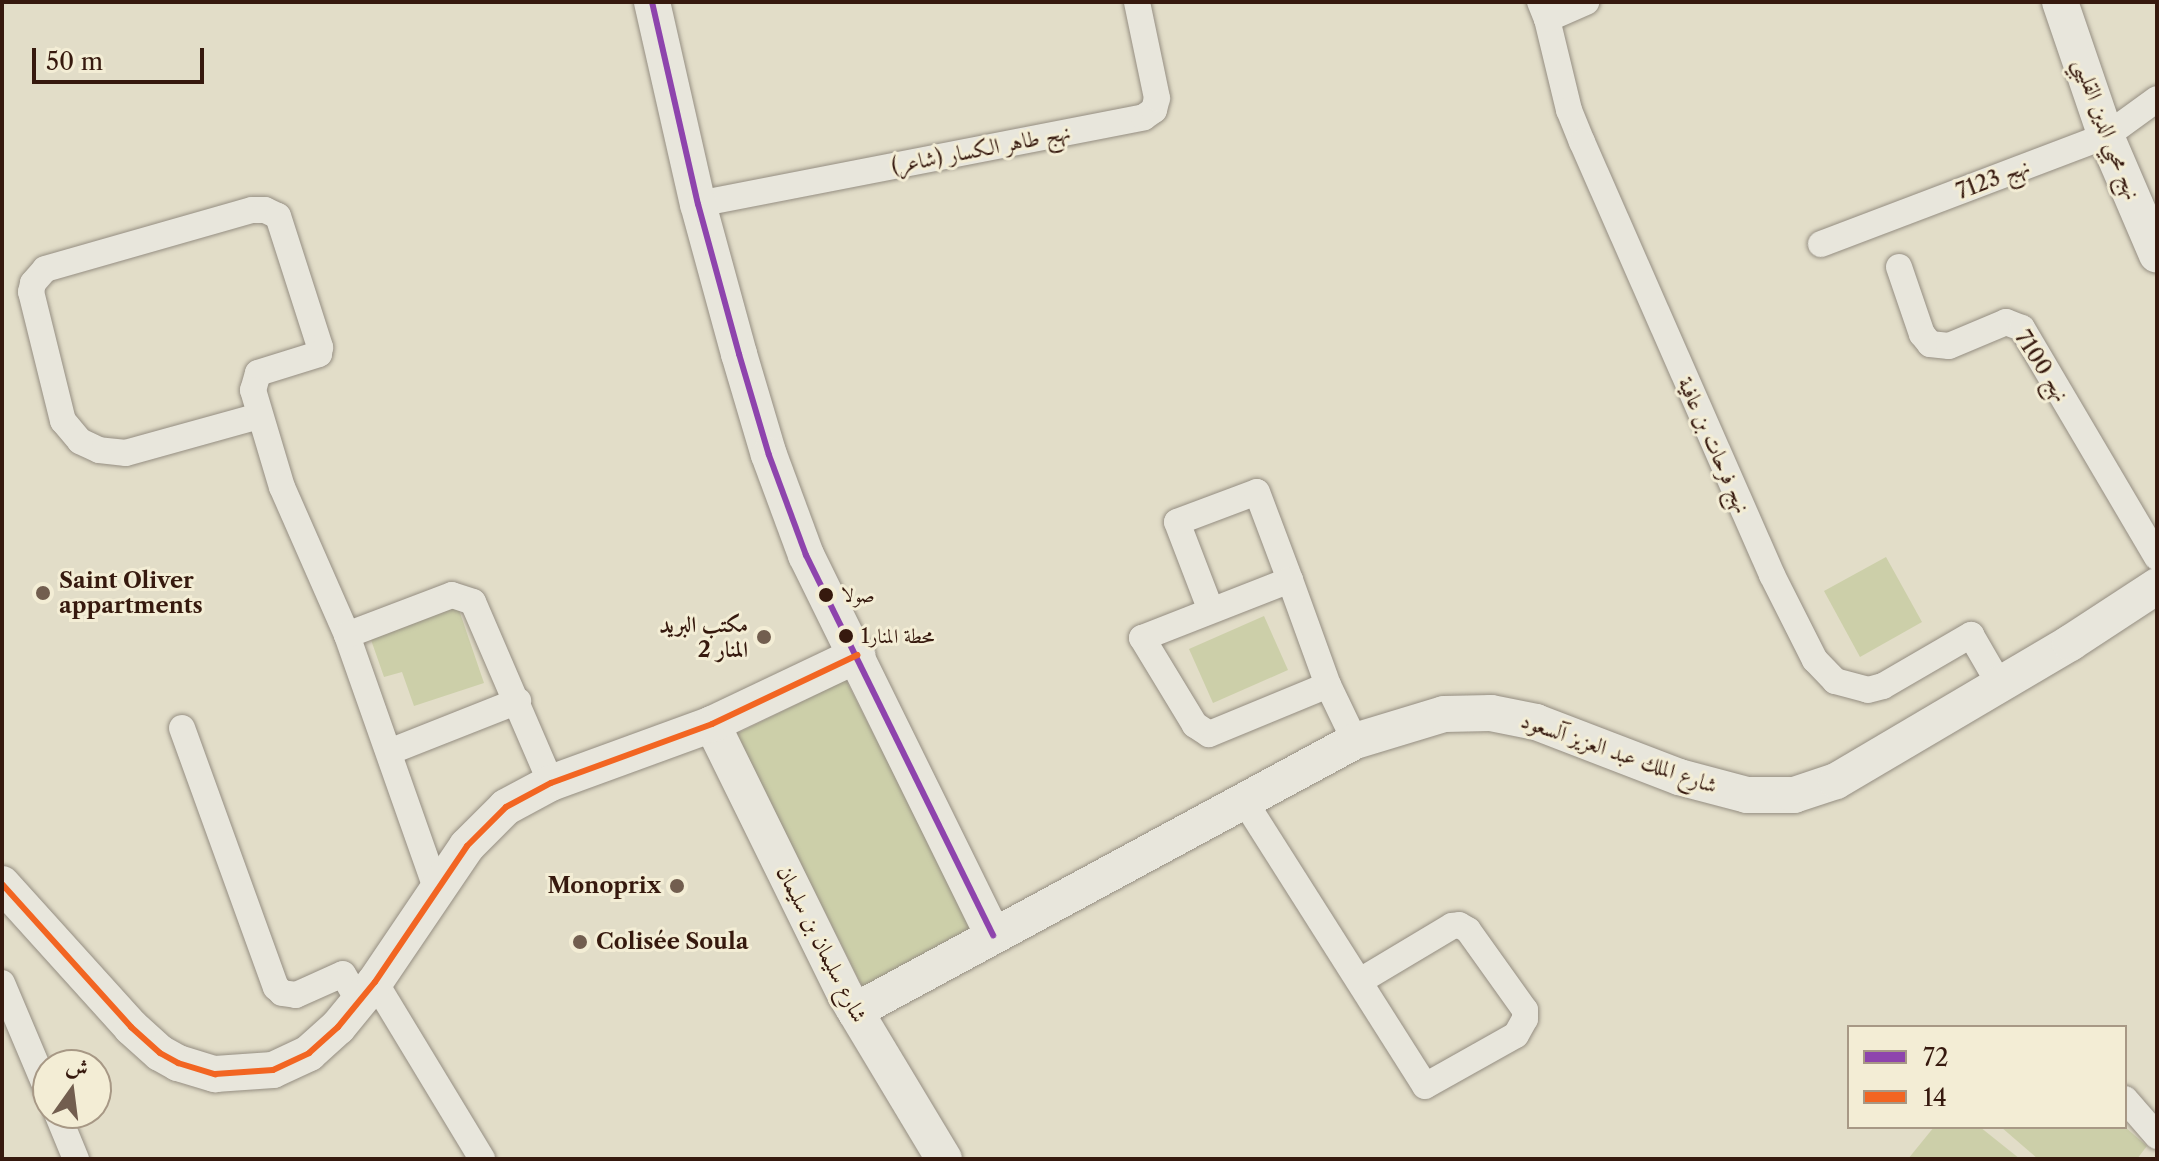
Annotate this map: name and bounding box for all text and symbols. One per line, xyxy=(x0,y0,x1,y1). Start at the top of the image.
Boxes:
scale bar xyxy=(36,32,208,82)
text: 50 m xyxy=(46,47,103,76)
street label: نهج محيي الدين القليبي xyxy=(2068,54,2146,204)
street label: نهج طاهر الكسار (شاعر) xyxy=(889,119,1073,179)
street label: نهج 7123 xyxy=(1953,153,2033,205)
street label: نهج 7100 xyxy=(2009,325,2075,407)
street label: نهج فرحات بن عافية xyxy=(1672,373,1756,517)
place label: Saint Oliver appartments xyxy=(59,567,203,618)
place label: صولا xyxy=(841,583,875,607)
marker: Saint Oliver appartments xyxy=(34,584,52,602)
marker: صولا xyxy=(818,587,834,603)
place label: مكتب البريد المنار 2 xyxy=(659,611,748,662)
place label: محطة المنار1 xyxy=(861,624,934,648)
marker: مكتب البريد المنار 2 xyxy=(755,628,773,646)
marker: محطة المنار1 xyxy=(838,628,854,644)
street label: شارع الملك عبد العزيز آلسعود xyxy=(1517,707,1721,799)
street label: شارع سليمان بن سليمان xyxy=(771,861,873,1027)
place label: Monoprix xyxy=(547,873,661,899)
marker: Monoprix xyxy=(668,877,686,895)
place label: Colisée Soula xyxy=(596,929,748,955)
marker: Colisée Soula xyxy=(571,933,589,951)
legend xyxy=(1847,1025,2127,1129)
text: 72 xyxy=(1923,1043,1949,1072)
north arrow xyxy=(32,1049,112,1129)
text: ش xyxy=(64,1051,91,1083)
text: 14 xyxy=(1923,1083,1947,1112)

